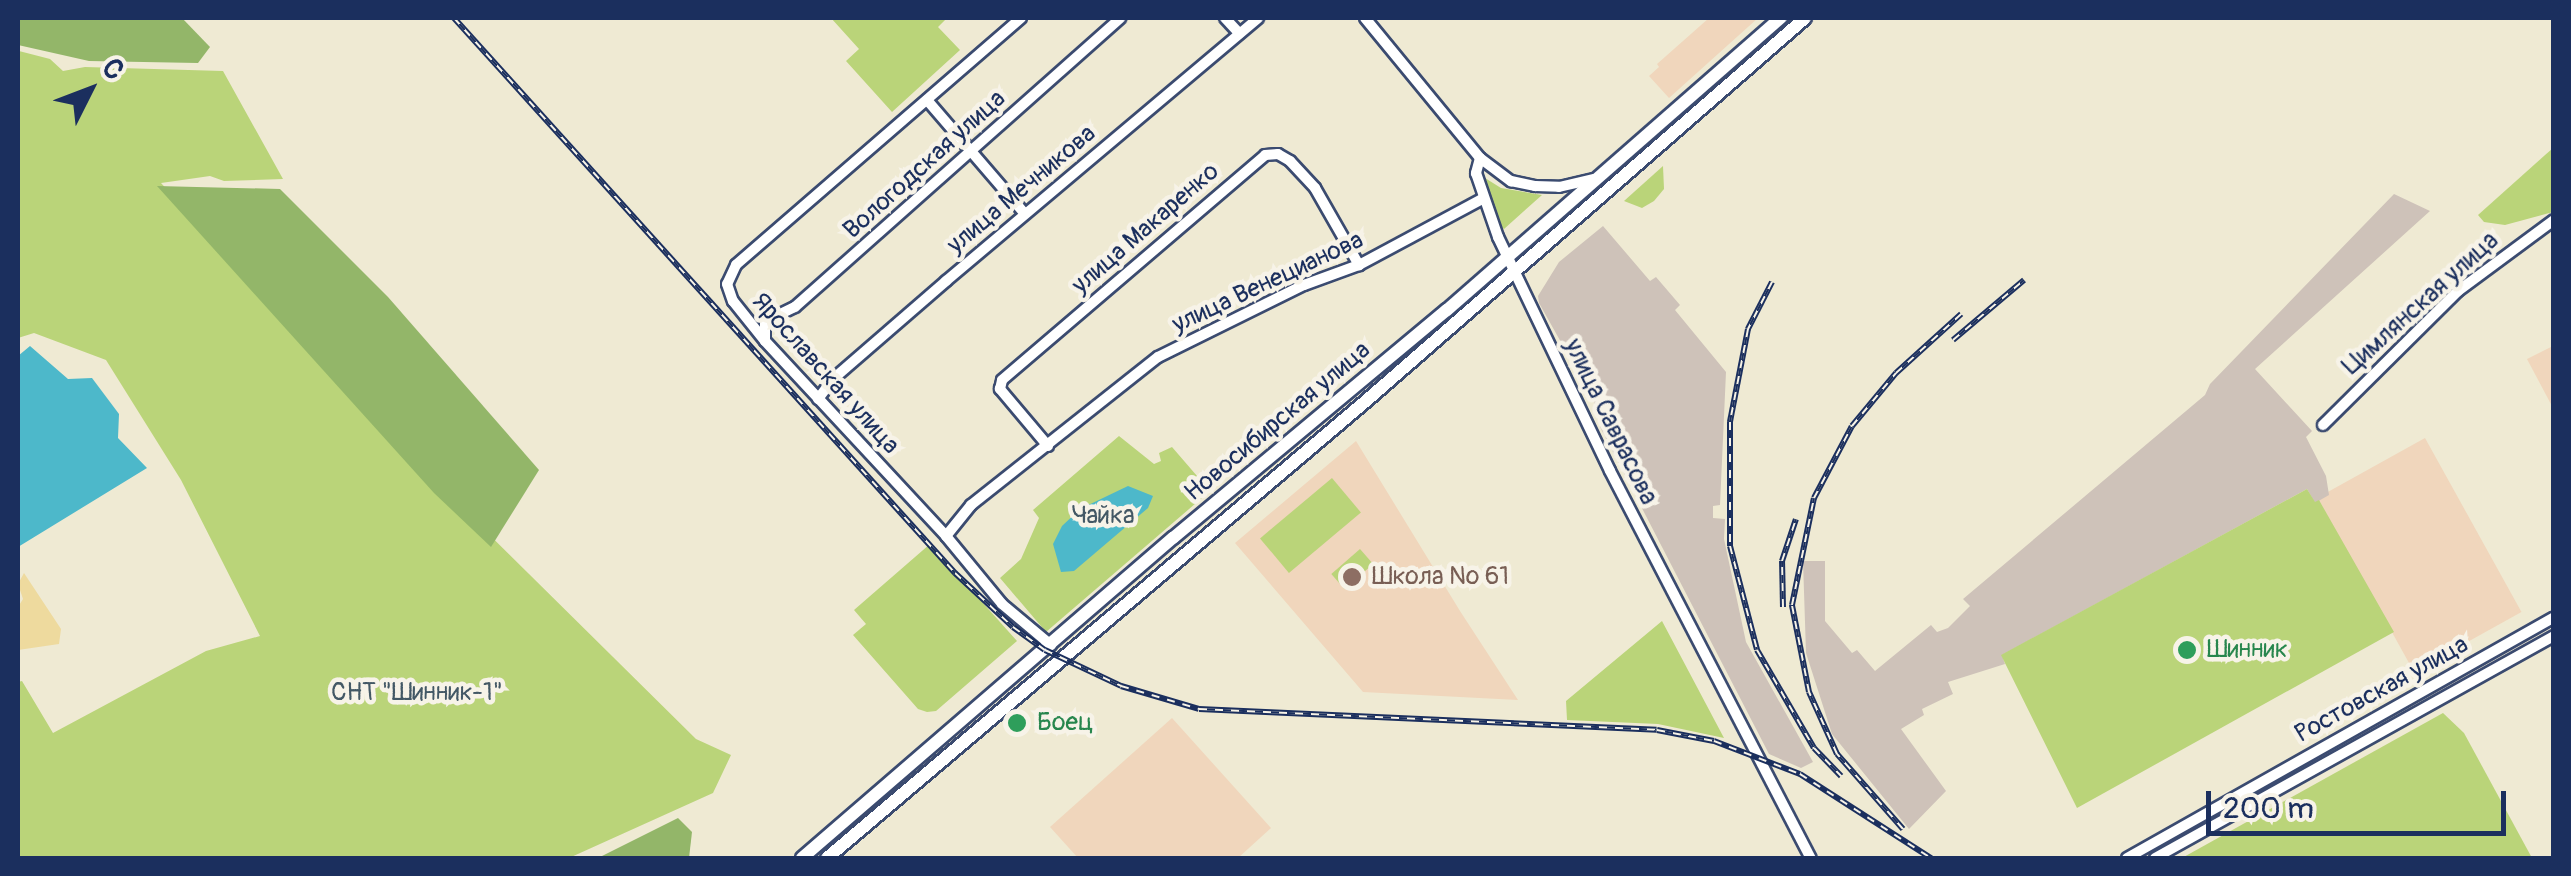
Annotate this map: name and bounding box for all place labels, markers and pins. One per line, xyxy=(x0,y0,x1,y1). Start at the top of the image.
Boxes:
place label: Школа № 61 xyxy=(1372,562,1509,592)
marker: Школа № 61 xyxy=(1341,566,1363,588)
place label: Шинник xyxy=(2207,635,2288,665)
marker: Шинник xyxy=(2176,639,2198,661)
place label: Боец xyxy=(1037,708,1093,738)
marker: Боец xyxy=(1006,712,1028,734)

